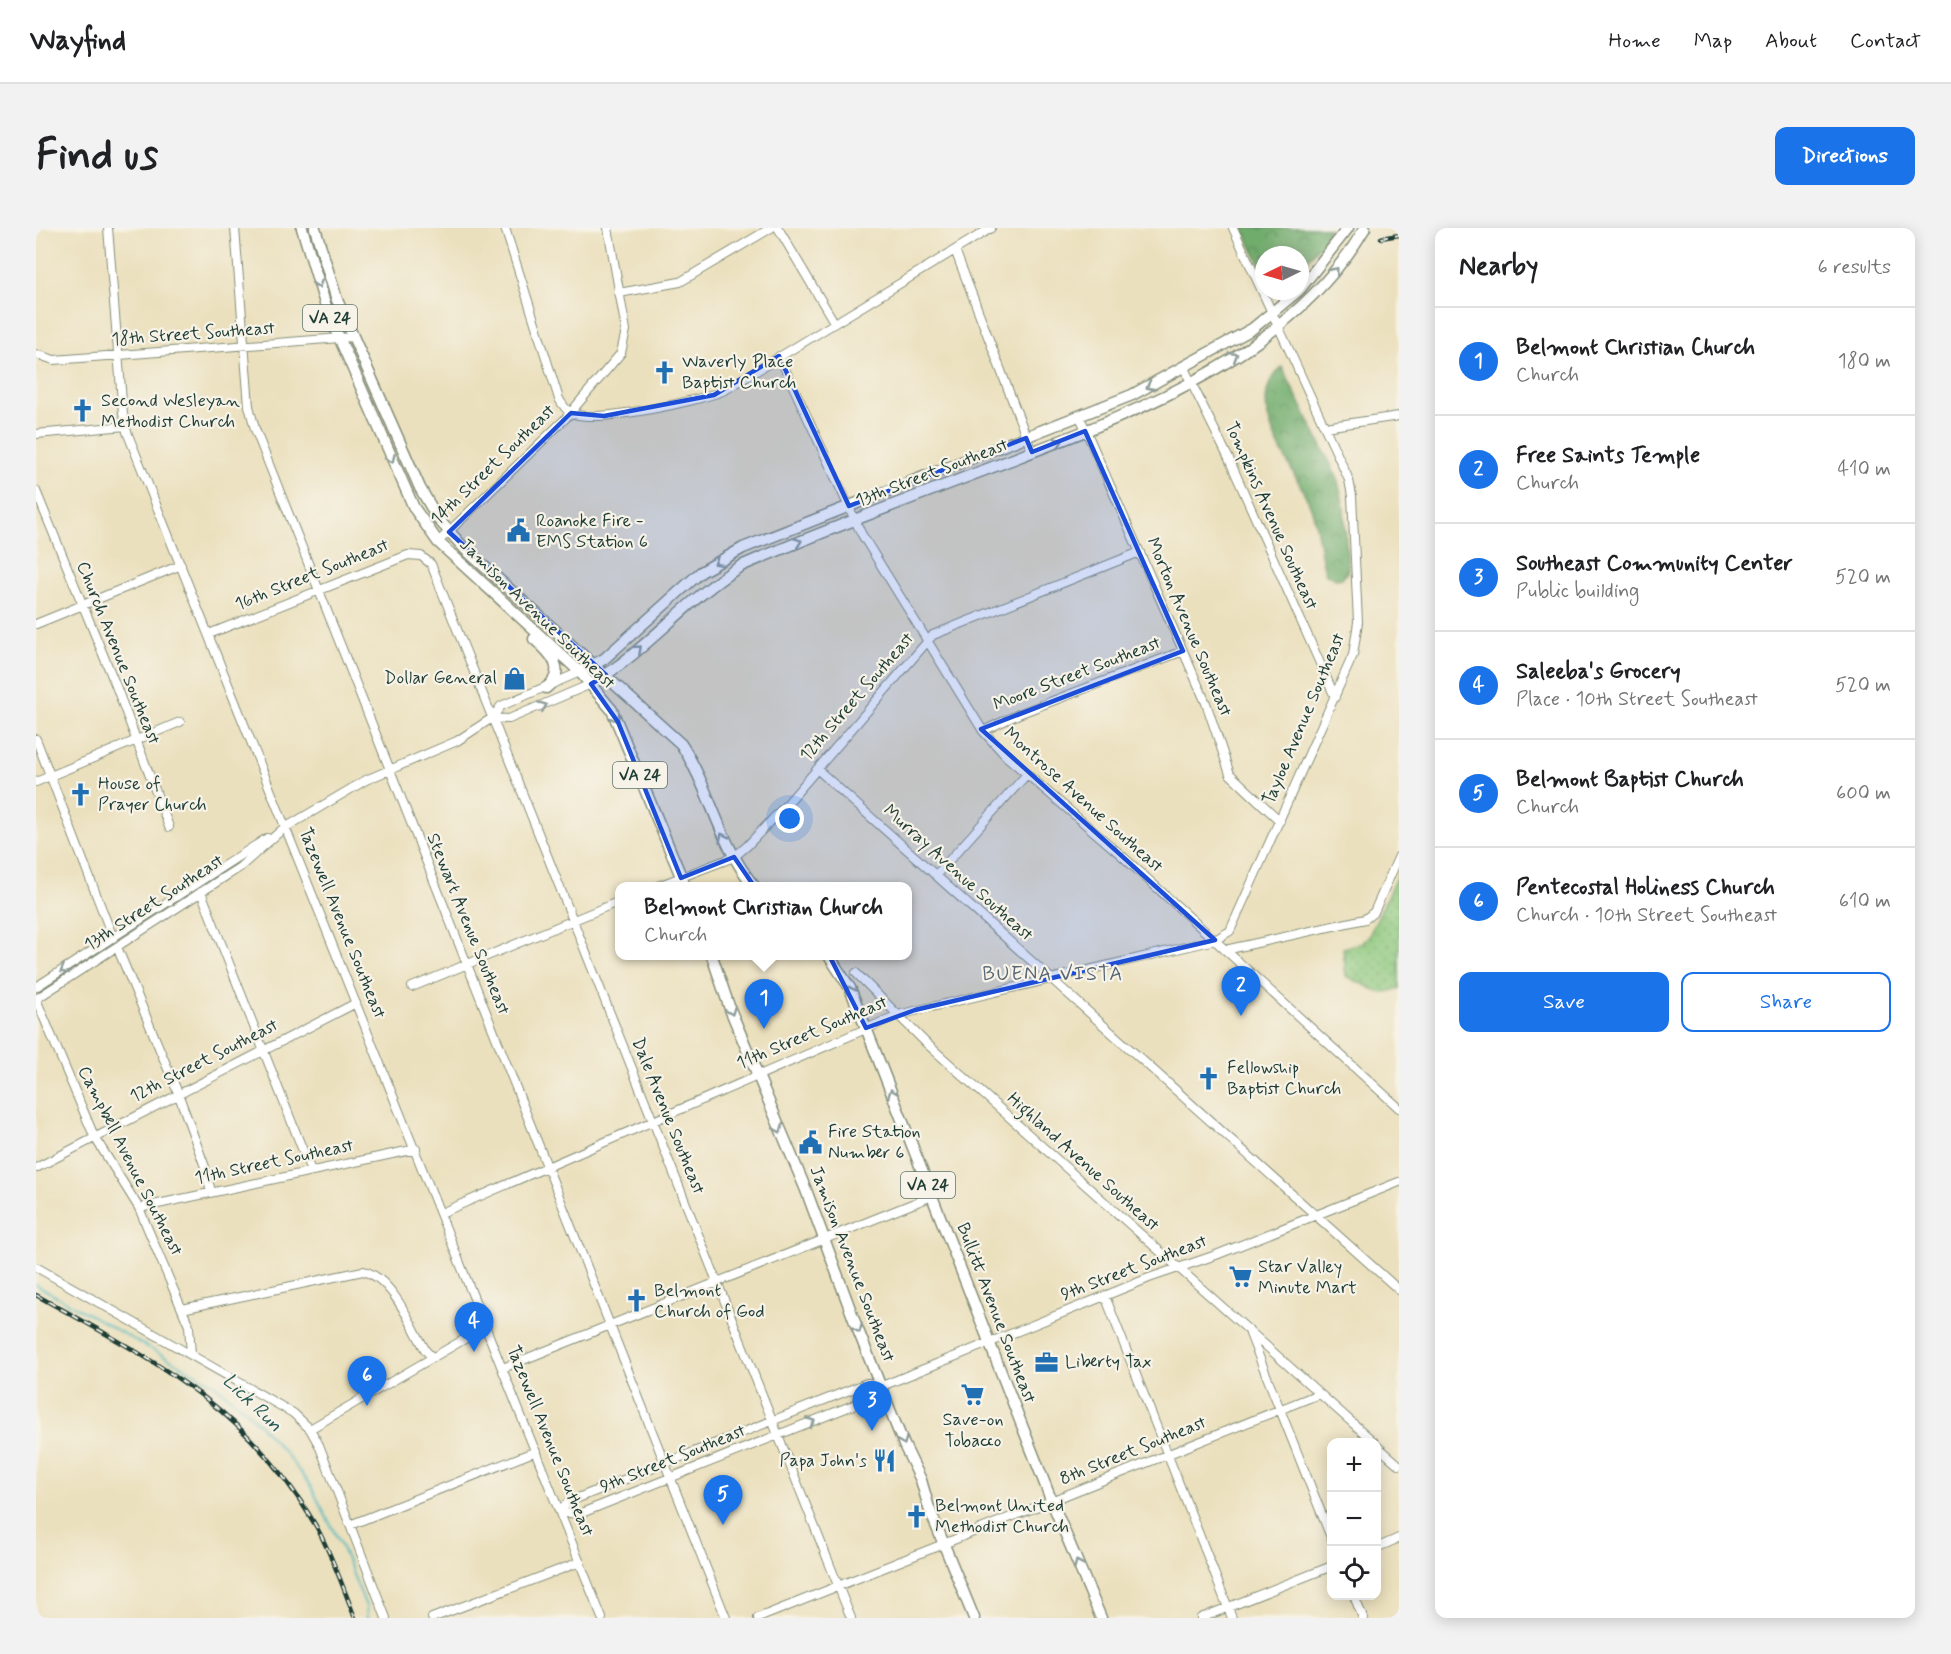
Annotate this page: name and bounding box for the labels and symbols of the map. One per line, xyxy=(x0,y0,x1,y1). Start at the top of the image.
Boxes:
north arrow xyxy=(1255,246,1309,300)
one-way arrow xyxy=(1328,267,1339,278)
one-way arrow xyxy=(311,278,323,289)
road number: VA 24 xyxy=(303,305,357,331)
street label: 18th Street Southeast xyxy=(110,316,276,352)
place label: Waverly Place Baptist Church xyxy=(682,350,796,395)
one-way arrow xyxy=(1227,352,1238,364)
church icon: Waverly Place Baptist Church xyxy=(651,359,677,385)
one-way arrow xyxy=(1145,378,1156,390)
place label: Second Wesleyan Methodist Church xyxy=(101,389,240,434)
church icon: Second Wesleyan Methodist Church xyxy=(70,398,96,424)
street label: 14th Street Southeast xyxy=(425,399,561,531)
street label: Tompkins Avenue Southeast xyxy=(1219,418,1324,614)
street label: 13th Street Southeast xyxy=(852,433,1012,513)
one-way arrow xyxy=(1052,437,1063,449)
one-way arrow xyxy=(384,453,396,464)
place label: Roanoke Fire - EMS Station 6 xyxy=(536,509,648,554)
public building icon: Roanoke Fire - EMS Station 6 xyxy=(505,518,531,544)
street label: 16th Street Southeast xyxy=(231,533,393,617)
street label: Jamison Avenue Southeast xyxy=(454,533,621,695)
street label: Morton Avenue Southeast xyxy=(1140,534,1238,721)
one-way arrow xyxy=(792,537,803,549)
one-way arrow xyxy=(714,554,724,566)
street label: Church Avenue Southeast xyxy=(70,558,166,749)
street label: 12th Street Southeast xyxy=(794,627,920,767)
street label: Tayloe Avenue Southeast xyxy=(1257,629,1351,809)
street label: Moore Street Southeast xyxy=(990,631,1165,717)
one-way arrow xyxy=(631,645,641,656)
shop icon: Dollar General xyxy=(502,665,528,691)
place label: Dollar General xyxy=(384,666,497,690)
one-way arrow xyxy=(536,701,547,713)
one-way arrow xyxy=(609,712,620,722)
street label: Montrose Avenue Southeast xyxy=(998,722,1168,879)
road number: VA 24 xyxy=(613,762,667,788)
place label: House of Prayer Church xyxy=(98,772,207,817)
church icon: House of Prayer Church xyxy=(67,781,93,807)
street label: Murray Avenue Southeast xyxy=(878,799,1039,947)
your location xyxy=(775,804,804,833)
street label: Tazewell Avenue Southeast xyxy=(293,824,392,1023)
street label: Stewart Avenue Southeast xyxy=(421,830,516,1019)
one-way arrow xyxy=(719,833,731,844)
street label: 13th Street Southeast xyxy=(80,849,229,957)
district label: BUENA VISTA xyxy=(982,961,1124,988)
one-way arrow xyxy=(60,963,70,975)
pin: 2 xyxy=(1222,966,1260,1016)
pin: 1 xyxy=(744,980,784,1029)
one-way arrow xyxy=(845,986,857,997)
street label: 11th Street Southeast xyxy=(733,992,891,1074)
one-way arrow xyxy=(724,1005,737,1016)
street label: 12th Street Southeast xyxy=(126,1013,283,1109)
street label: Dale Avenue Southeast xyxy=(626,1034,711,1198)
place label: Fellowship Baptist Church xyxy=(1227,1056,1341,1101)
street label: Campbell Avenue Southeast xyxy=(72,1062,189,1261)
church icon: Fellowship Baptist Church xyxy=(1196,1065,1222,1091)
street label: Highland Avenue Southeast xyxy=(1000,1087,1165,1239)
one-way arrow xyxy=(887,1088,899,1099)
place label: Fire Station Number 6 xyxy=(828,1120,921,1165)
one-way arrow xyxy=(772,1122,784,1133)
public building icon: Fire Station Number 6 xyxy=(797,1129,823,1155)
street label: 11th Street Southeast xyxy=(192,1133,356,1191)
street label: Jamison Avenue Southeast xyxy=(803,1162,901,1366)
road number: VA 24 xyxy=(901,1172,955,1198)
street label: Bullitt Avenue Southeast xyxy=(950,1219,1042,1407)
street label: 9th Street Southeast xyxy=(1057,1229,1211,1307)
place label: Star Valley Minute Mart xyxy=(1258,1255,1357,1300)
supermarket icon: Star Valley Minute Mart xyxy=(1227,1264,1253,1290)
place label: Belmont Church of God xyxy=(654,1279,765,1324)
church icon: Belmont Church of God xyxy=(623,1288,649,1314)
pin: 4 xyxy=(454,1302,494,1352)
one-way arrow xyxy=(851,1323,863,1334)
street label: Tazewell Avenue Southeast xyxy=(501,1342,600,1541)
office icon: Liberty Tax xyxy=(1034,1349,1060,1375)
place label: Liberty Tax xyxy=(1065,1350,1151,1374)
pin: 6 xyxy=(348,1356,386,1406)
water label: Lick Run xyxy=(216,1368,288,1438)
supermarket icon: Save-on Tobacco xyxy=(960,1381,986,1407)
pin: 3 xyxy=(852,1382,892,1431)
place label: Save-on Tobacco xyxy=(943,1408,1003,1453)
street label: 8th Street Southeast xyxy=(1056,1410,1210,1491)
one-way arrow xyxy=(805,1417,816,1429)
street label: 9th Street Southeast xyxy=(597,1419,750,1499)
one-way arrow xyxy=(896,1434,908,1445)
restaurant icon: Papa John's xyxy=(872,1448,898,1474)
place label: Papa John's xyxy=(779,1449,867,1473)
pin: 5 xyxy=(704,1476,742,1525)
place label: Belmont United Methodist Church xyxy=(935,1494,1069,1539)
church icon: Belmont United Methodist Church xyxy=(904,1503,930,1529)
one-way arrow xyxy=(1073,1560,1085,1571)

